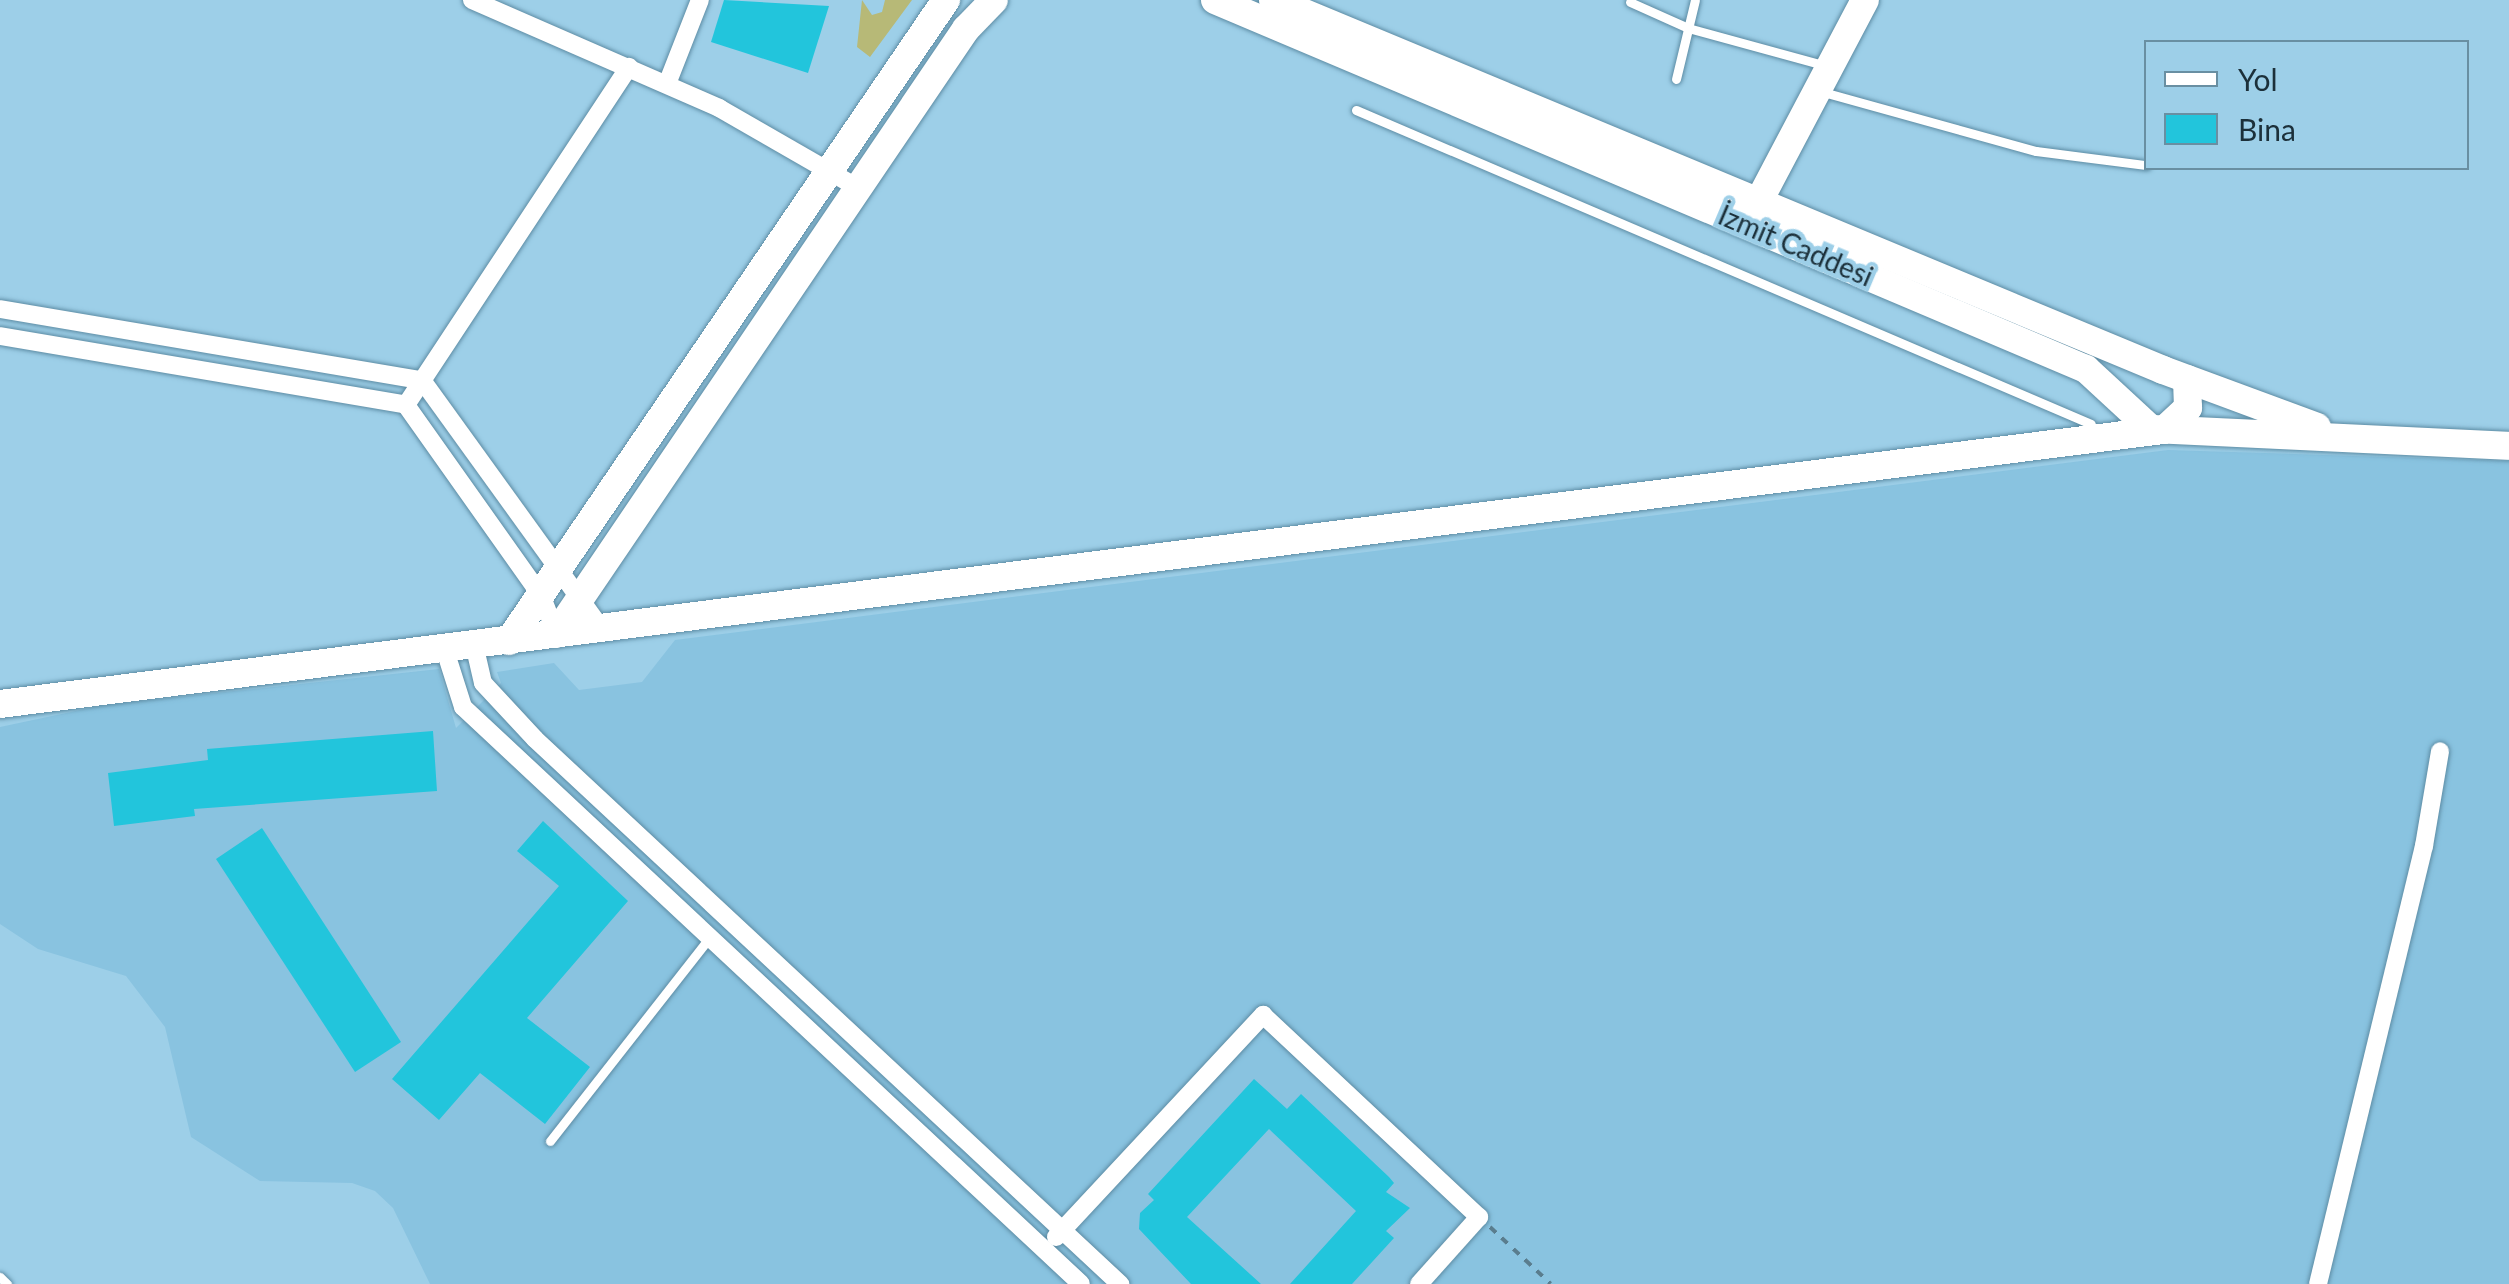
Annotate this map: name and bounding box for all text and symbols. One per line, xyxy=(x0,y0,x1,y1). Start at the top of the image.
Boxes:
legend xyxy=(2144,40,2469,170)
text: Yol xyxy=(2238,61,2278,97)
text: Bina xyxy=(2238,111,2296,147)
street label: İzmit Caddesi xyxy=(1714,197,1878,293)

